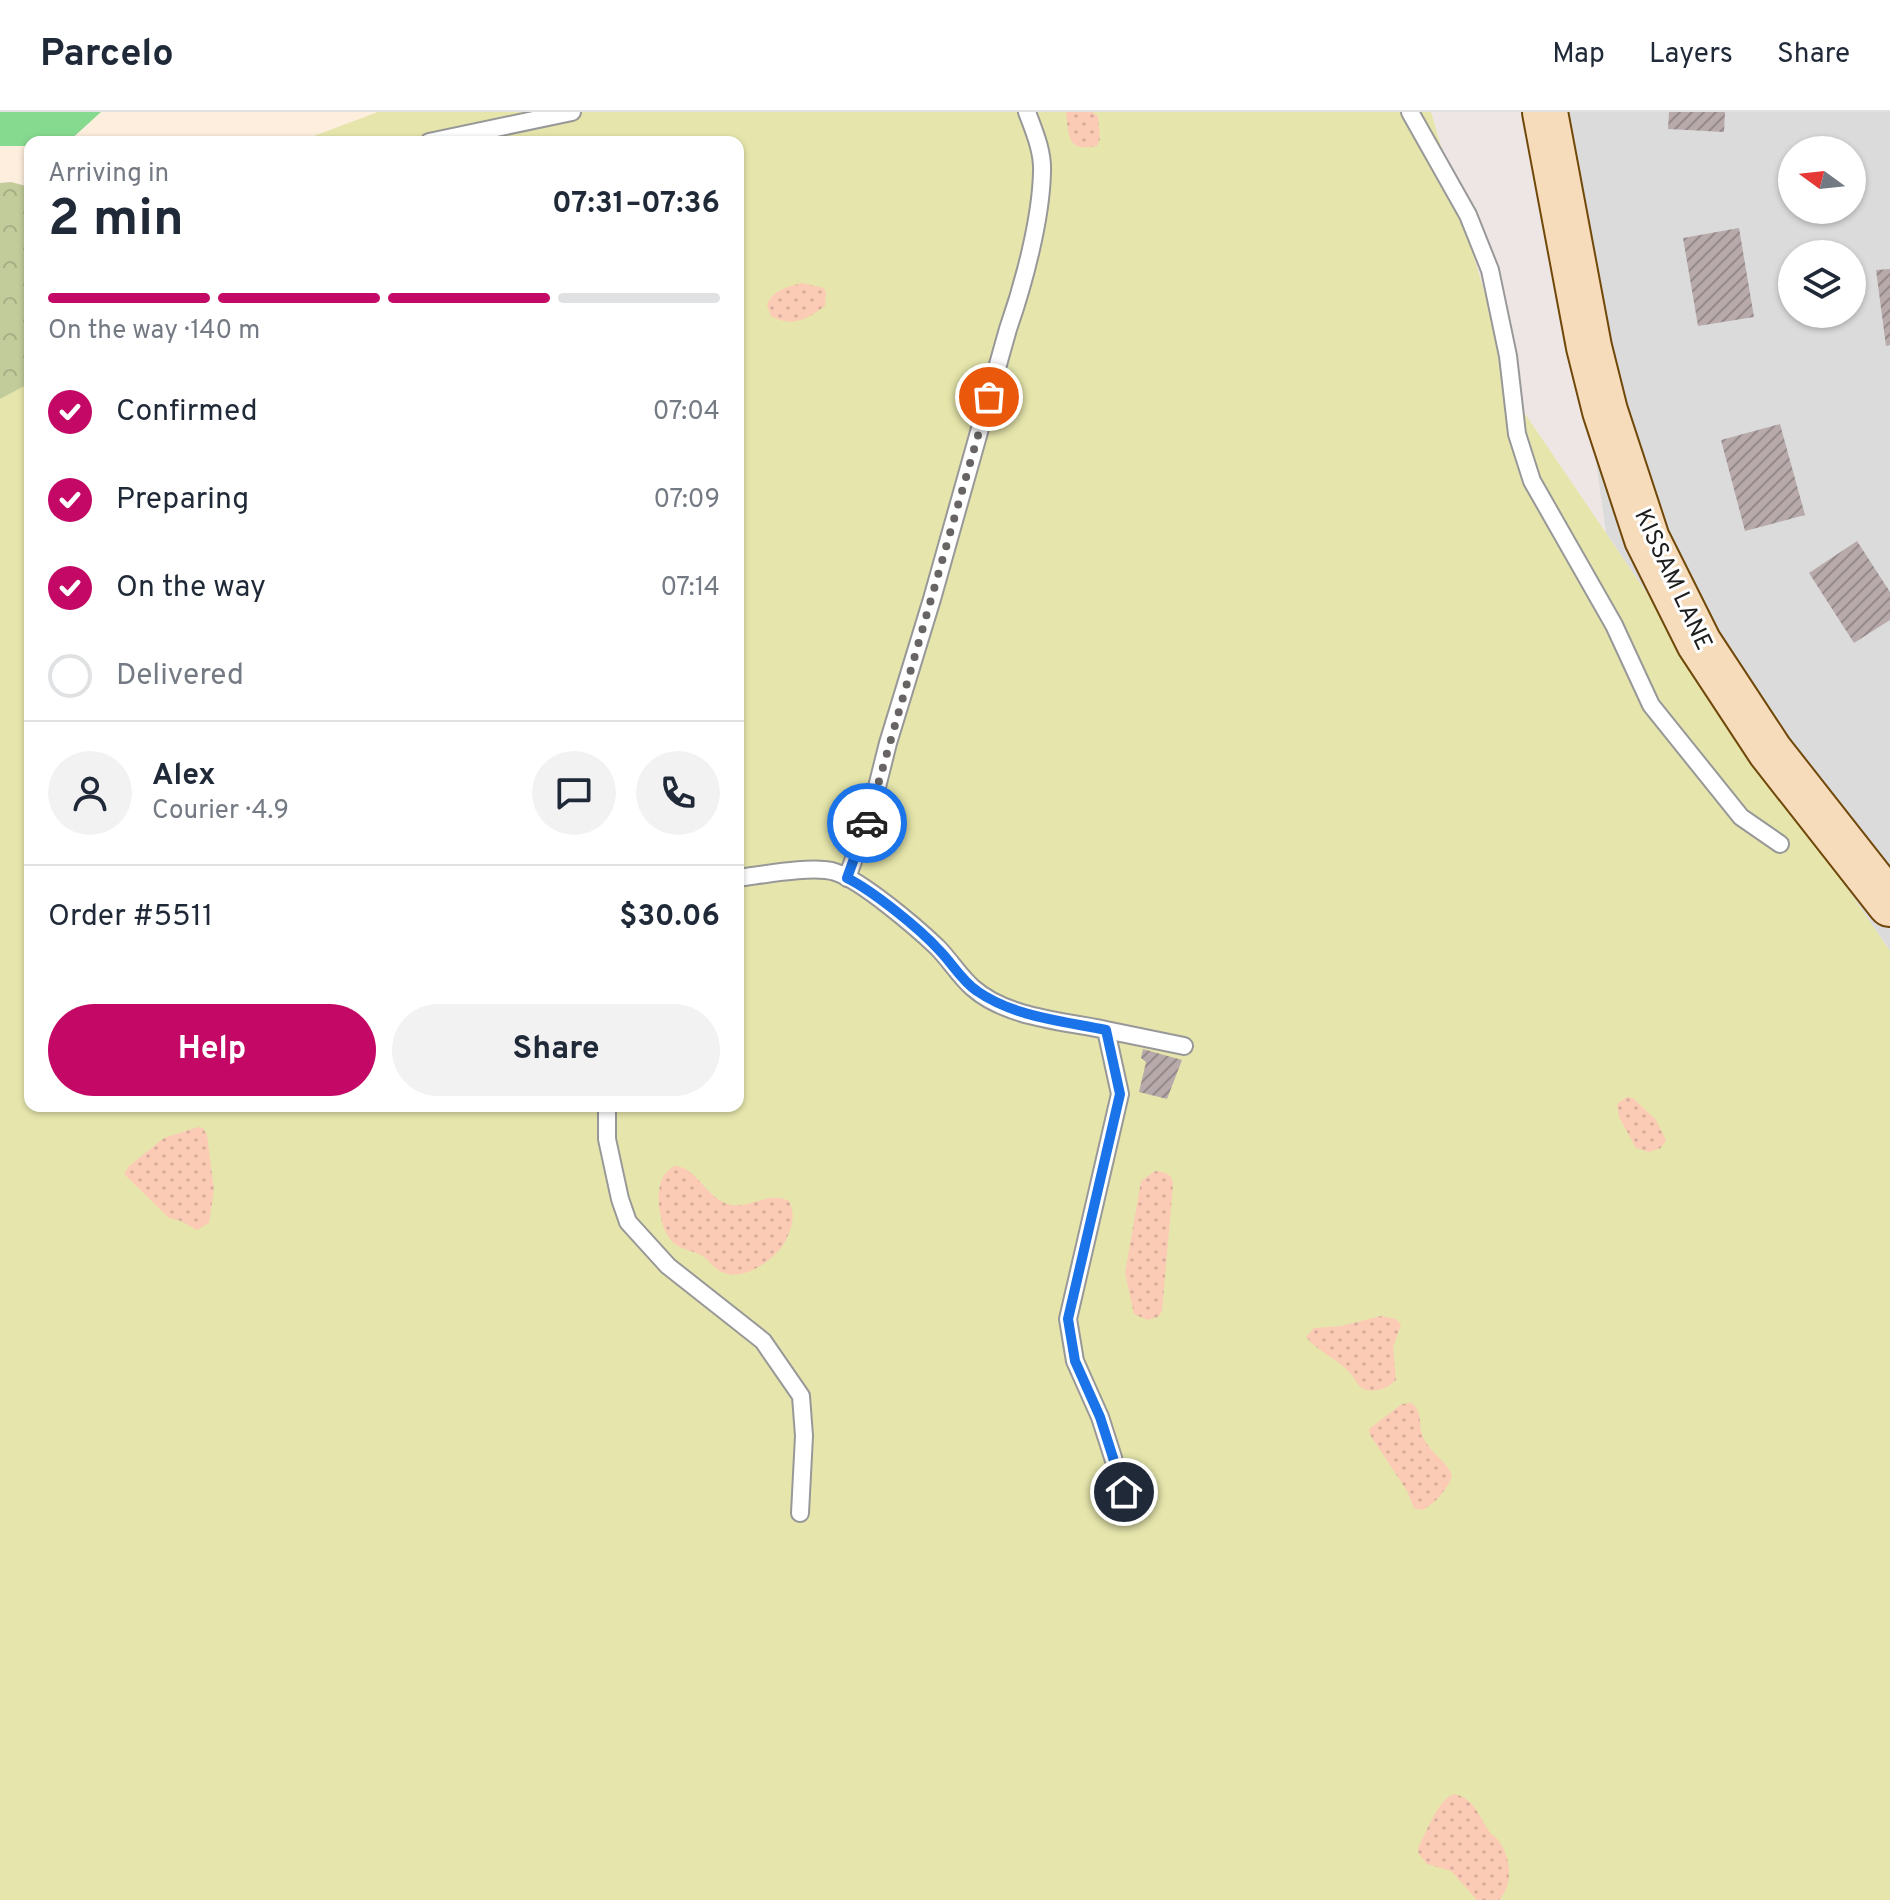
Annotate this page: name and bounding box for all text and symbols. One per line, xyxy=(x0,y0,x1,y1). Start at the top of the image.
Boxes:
text: Parcelo xyxy=(40,31,174,80)
text: Map xyxy=(1552,37,1605,73)
text: Layers xyxy=(1649,37,1733,73)
text: Share xyxy=(1777,37,1850,73)
north arrow xyxy=(1778,136,1866,224)
map controls xyxy=(1778,136,1866,328)
text: Arriving in xyxy=(48,158,169,191)
text: 07:31–07:36 xyxy=(552,186,720,223)
text: 2 min xyxy=(48,188,184,254)
button: layers xyxy=(1778,240,1866,328)
text: On the way · 140 m xyxy=(48,315,260,348)
pin xyxy=(955,363,1023,431)
icon: bag xyxy=(967,375,1011,419)
icon: check xyxy=(48,390,92,434)
text: Confirmed xyxy=(116,394,258,431)
text: 07:04 xyxy=(653,396,720,429)
icon: check xyxy=(48,478,92,522)
text: Preparing xyxy=(116,482,249,519)
text: 07:09 xyxy=(653,484,720,517)
street label: KISSAM LANE xyxy=(1626,505,1718,655)
icon: check xyxy=(48,566,92,610)
text: On the way xyxy=(116,570,266,607)
text: 07:14 xyxy=(660,572,720,605)
text: Delivered xyxy=(116,658,244,695)
button: person xyxy=(48,751,132,835)
button: chat xyxy=(532,751,616,835)
button: phone xyxy=(636,751,720,835)
text: Alex xyxy=(152,758,216,795)
courier xyxy=(827,783,907,863)
text: Courier · 4.9 xyxy=(152,795,289,828)
icon: car xyxy=(845,801,889,845)
text: Order #5511 xyxy=(48,899,213,936)
text: $30.06 xyxy=(619,899,720,936)
button: Help xyxy=(48,1004,376,1096)
button: Share xyxy=(392,1004,720,1096)
pin xyxy=(1090,1458,1158,1526)
icon: home xyxy=(1102,1470,1146,1514)

